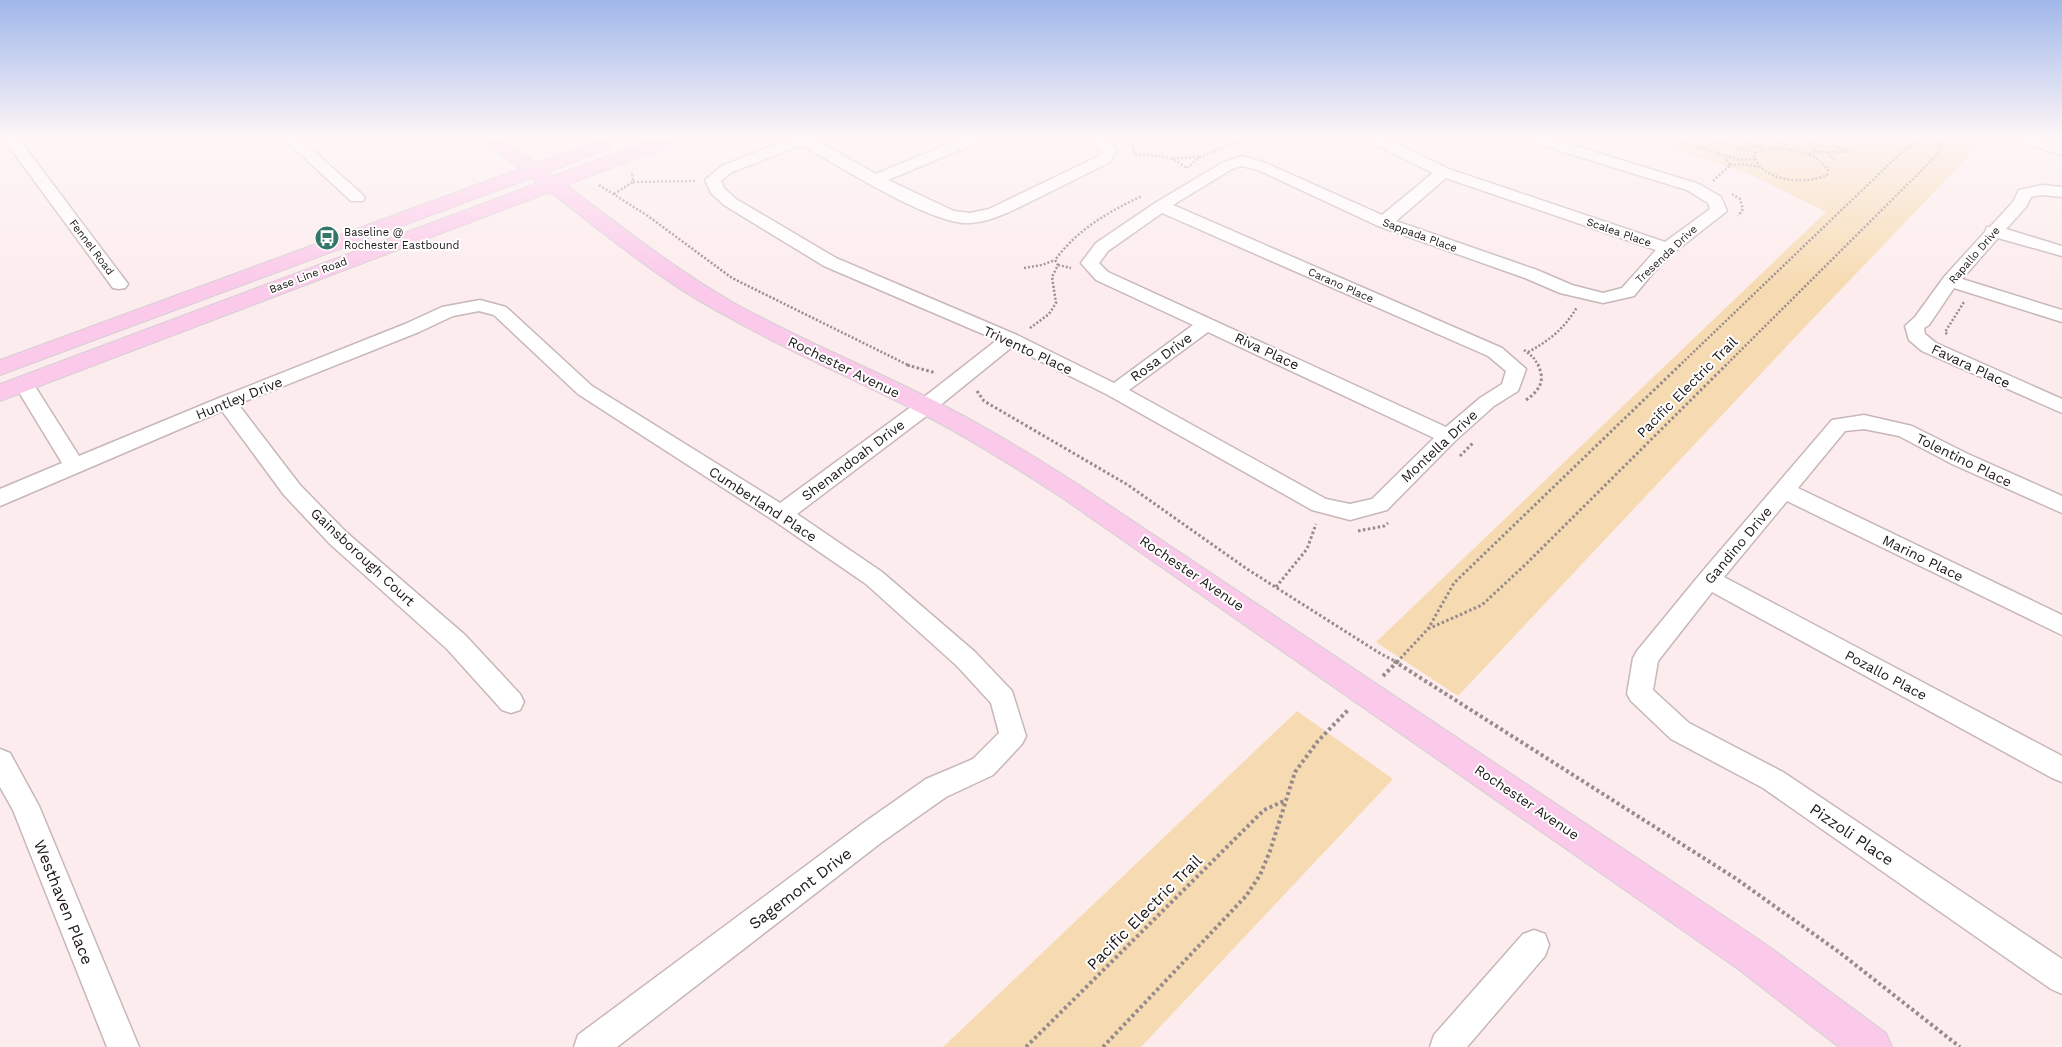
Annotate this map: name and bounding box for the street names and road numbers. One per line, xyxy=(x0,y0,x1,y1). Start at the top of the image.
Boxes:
street label: Scalea Place xyxy=(1585,215,1653,250)
street label: Sappada Place xyxy=(1381,216,1459,255)
street label: Fennel Road xyxy=(67,217,117,278)
street label: Tresenda Drive xyxy=(1633,223,1700,286)
street label: Rapallo Drive xyxy=(1946,224,2003,286)
street label: Base Line Road xyxy=(267,255,349,296)
street label: Carano Place xyxy=(1306,265,1376,306)
street label: Trivento Place xyxy=(981,322,1075,378)
street label: Rosa Drive xyxy=(1127,329,1195,385)
street label: Riva Place xyxy=(1232,329,1302,373)
street label: Rochester Avenue xyxy=(785,333,903,401)
street label: Pacific Electric Trail xyxy=(1633,333,1741,441)
street label: Favara Place xyxy=(1929,341,2013,391)
street label: Huntley Drive xyxy=(193,373,285,423)
street label: Montella Drive xyxy=(1398,407,1480,485)
street label: Shenandoah Drive xyxy=(799,416,907,504)
street label: Tolentino Place xyxy=(1914,430,2014,490)
street label: Cumberland Place xyxy=(706,463,820,545)
street label: Gandino Drive xyxy=(1701,503,1775,587)
street label: Gainsborough Court xyxy=(308,505,418,609)
street label: Rochester Avenue xyxy=(1137,532,1247,614)
street label: Marino Place xyxy=(1880,532,1966,584)
street label: Pozallo Place xyxy=(1842,647,1930,703)
street label: Rochester Avenue xyxy=(1472,761,1582,843)
street label: Pizzoli Place xyxy=(1806,799,1897,869)
street label: Westhaven Place xyxy=(30,837,97,967)
street label: Sagemont Drive xyxy=(745,844,855,933)
street label: Pacific Electric Trail xyxy=(1083,851,1206,974)

